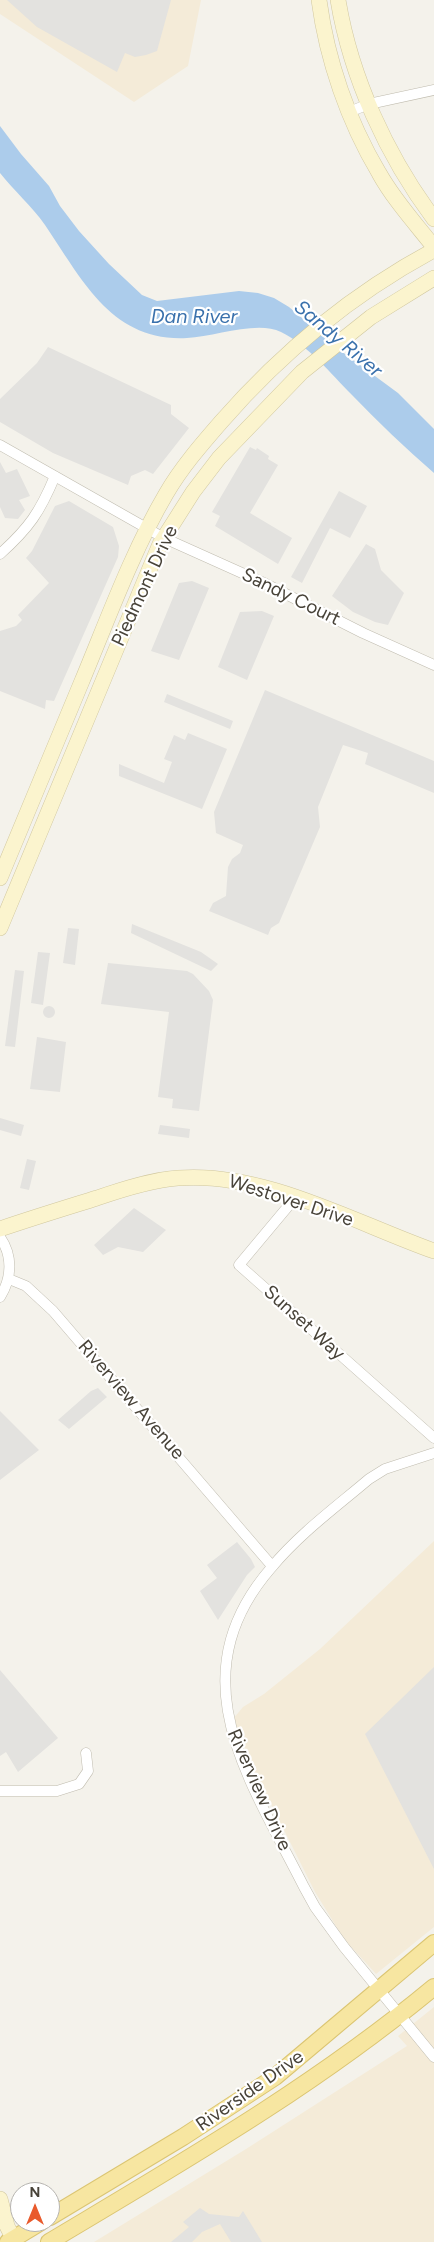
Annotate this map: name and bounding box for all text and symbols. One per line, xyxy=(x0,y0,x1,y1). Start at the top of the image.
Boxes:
water label: Sandy River xyxy=(289,295,387,383)
water label: Dan River xyxy=(151,305,237,329)
street label: Piedmont Drive xyxy=(107,522,183,650)
street label: Sandy Court xyxy=(238,563,344,631)
street label: Westover Drive xyxy=(226,1170,356,1232)
street label: Sunset Way xyxy=(259,1281,349,1365)
street label: Riverview Avenue xyxy=(73,1336,189,1464)
street label: Riverview Drive xyxy=(222,1726,296,1854)
street label: Riverside Drive xyxy=(192,2045,308,2137)
north arrow xyxy=(10,2182,60,2232)
text: N xyxy=(30,2184,40,2201)

